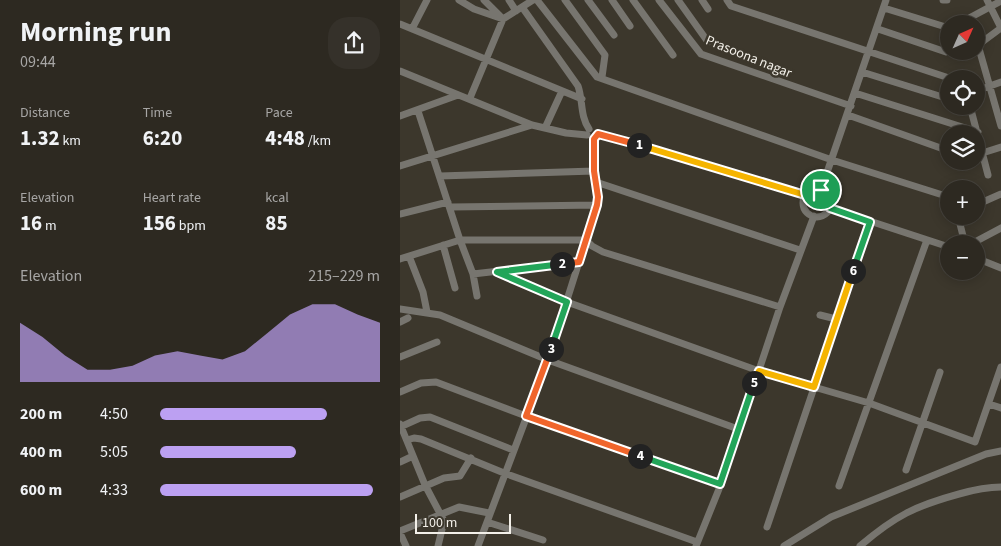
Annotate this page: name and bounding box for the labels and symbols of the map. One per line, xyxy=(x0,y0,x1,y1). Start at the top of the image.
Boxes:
north arrow xyxy=(940,15,985,60)
street label: Prasoona nagar xyxy=(702,31,795,83)
pin: 1 xyxy=(626,132,652,158)
pin xyxy=(800,169,842,211)
pin: 2 xyxy=(550,252,574,276)
pin: 6 xyxy=(840,258,866,284)
pin: 3 xyxy=(538,336,564,362)
pin: 5 xyxy=(742,370,766,396)
pin: 4 xyxy=(628,444,652,468)
scale bar xyxy=(415,511,511,534)

